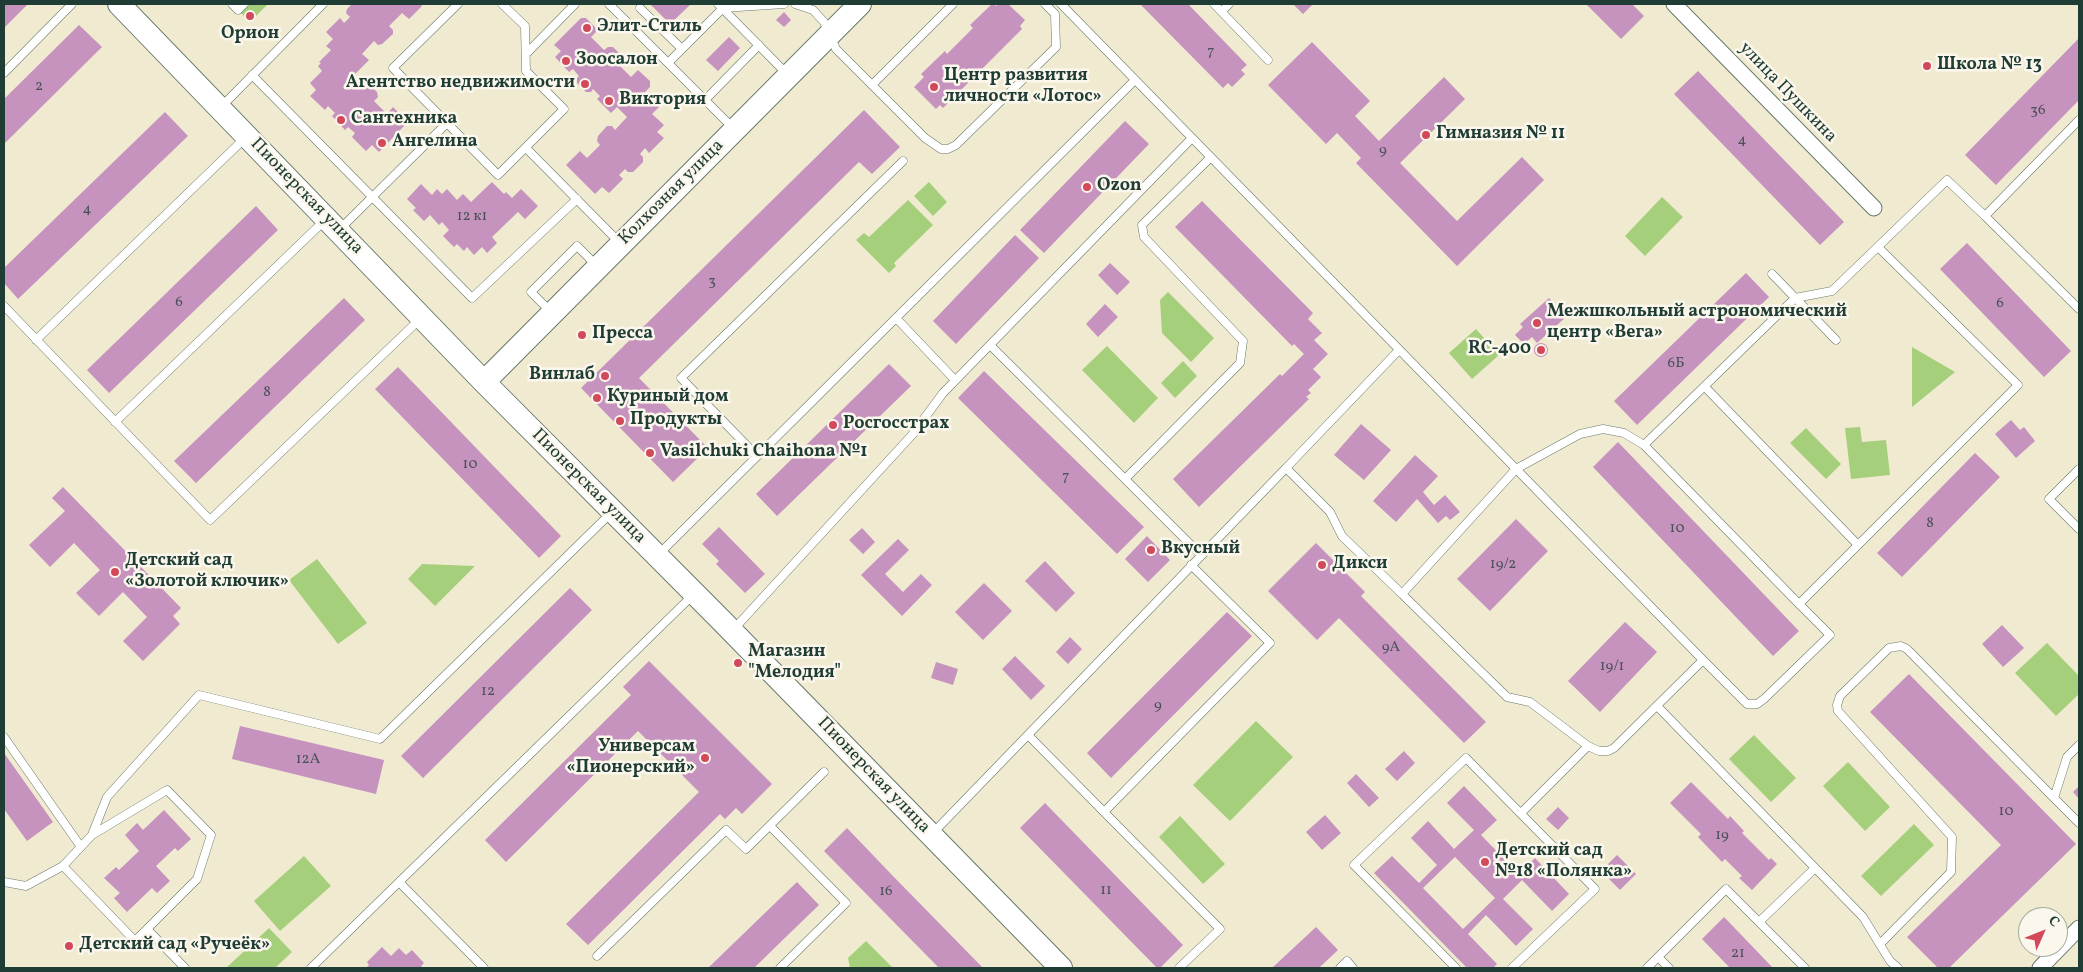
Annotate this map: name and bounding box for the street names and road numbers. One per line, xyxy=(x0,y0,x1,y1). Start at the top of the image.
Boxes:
street label: улица Пушкина xyxy=(1733,38,1841,148)
street label: Пионерская улица xyxy=(245,134,367,260)
street label: Колхозная улица xyxy=(615,136,729,250)
street label: Пионерская улица xyxy=(526,425,650,549)
street label: Пионерская улица xyxy=(812,713,934,839)

